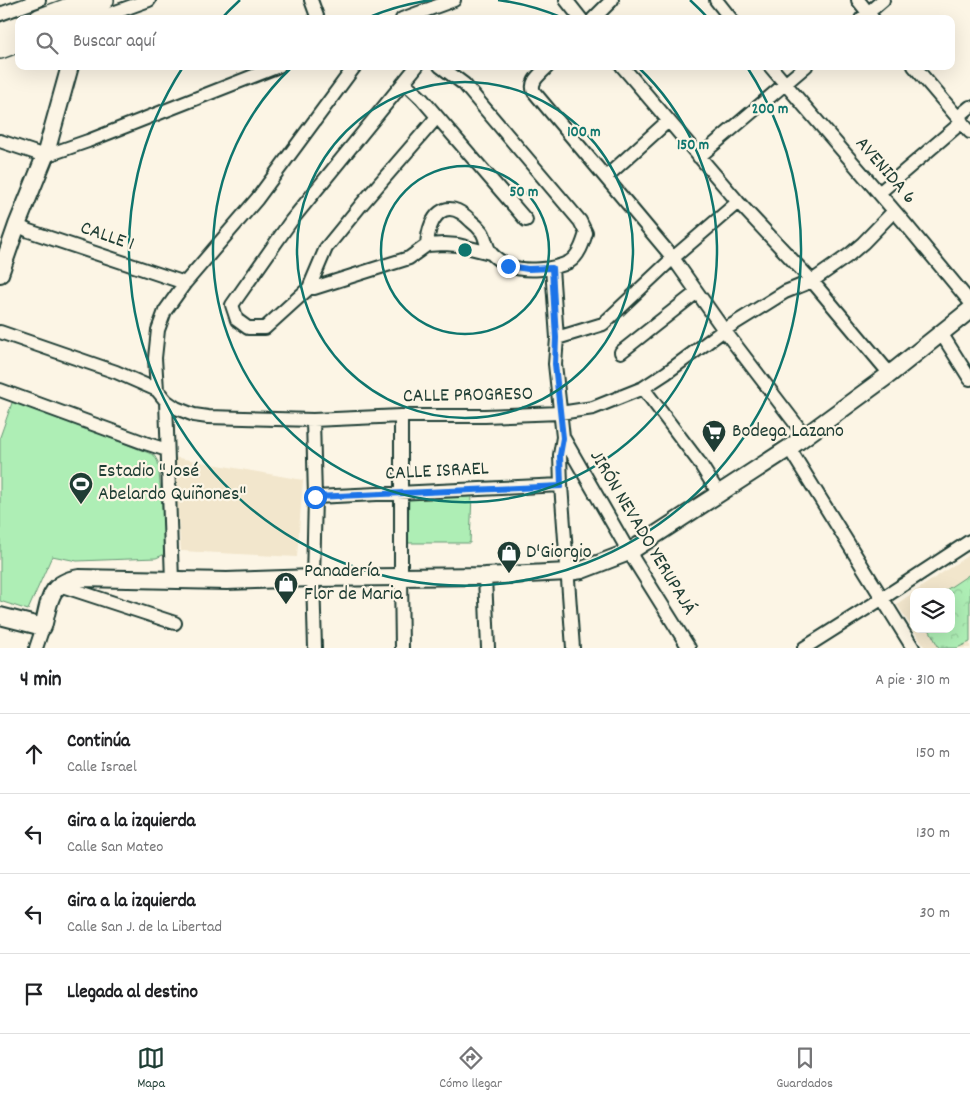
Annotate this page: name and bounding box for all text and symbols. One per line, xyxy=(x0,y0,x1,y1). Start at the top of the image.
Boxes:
search box xyxy=(15,15,955,70)
icon: search xyxy=(33,29,61,57)
text: Buscar aquí xyxy=(73,29,155,56)
text: 200 m xyxy=(752,99,788,121)
text: 100 m xyxy=(567,122,601,144)
street label: AVENIDA 6 xyxy=(848,131,922,211)
text: 150 m xyxy=(677,135,709,157)
text: 50 m xyxy=(510,182,538,204)
street label: CALLE 1 xyxy=(76,215,138,259)
centre of rings xyxy=(456,241,474,259)
route end xyxy=(497,255,520,278)
street label: CALLE PROGRESO xyxy=(403,381,533,411)
place label: Bodega Lazano xyxy=(732,418,844,446)
supermarket icon: Bodega Lazano xyxy=(701,419,727,453)
street label: JIRÓN NEVADO YERUPAJÁ xyxy=(582,445,702,621)
street label: CALLE ISRAEL xyxy=(384,455,490,489)
place label: Estadio "José Abelardo Quiñones" xyxy=(98,458,246,509)
sports icon: Estadio "José Abelardo Quiñones" xyxy=(68,471,94,505)
route start xyxy=(304,486,327,509)
place label: D'Giorgio xyxy=(526,539,592,567)
shop icon: D'Giorgio xyxy=(496,540,522,574)
place label: Panadería Flor de Maria xyxy=(304,558,404,609)
shop icon: Panadería Flor de Maria xyxy=(273,571,299,605)
map controls xyxy=(910,588,955,633)
button: layers xyxy=(910,588,955,633)
text: 4 min xyxy=(20,666,62,696)
text: A pie · 310 m xyxy=(875,669,950,692)
text: Continúa xyxy=(67,729,130,756)
icon: ahead xyxy=(20,740,48,768)
text: 150 m xyxy=(916,742,950,765)
text: Calle Israel xyxy=(67,756,137,779)
text: Gira a la izquierda xyxy=(67,809,195,836)
icon: left xyxy=(20,820,48,848)
text: 130 m xyxy=(916,822,950,845)
text: Calle San Mateo xyxy=(67,836,163,859)
text: Gira a la izquierda xyxy=(67,889,195,916)
icon: left xyxy=(20,900,48,928)
text: 30 m xyxy=(920,902,950,925)
text: Calle San J. de la Libertad xyxy=(67,916,222,939)
icon: arrive xyxy=(20,980,48,1008)
text: Llegada al destino xyxy=(67,980,198,1007)
tab: Mapa xyxy=(137,1044,165,1094)
tab: Cómo llegar xyxy=(439,1044,502,1094)
tab: Guardados xyxy=(776,1044,833,1094)

